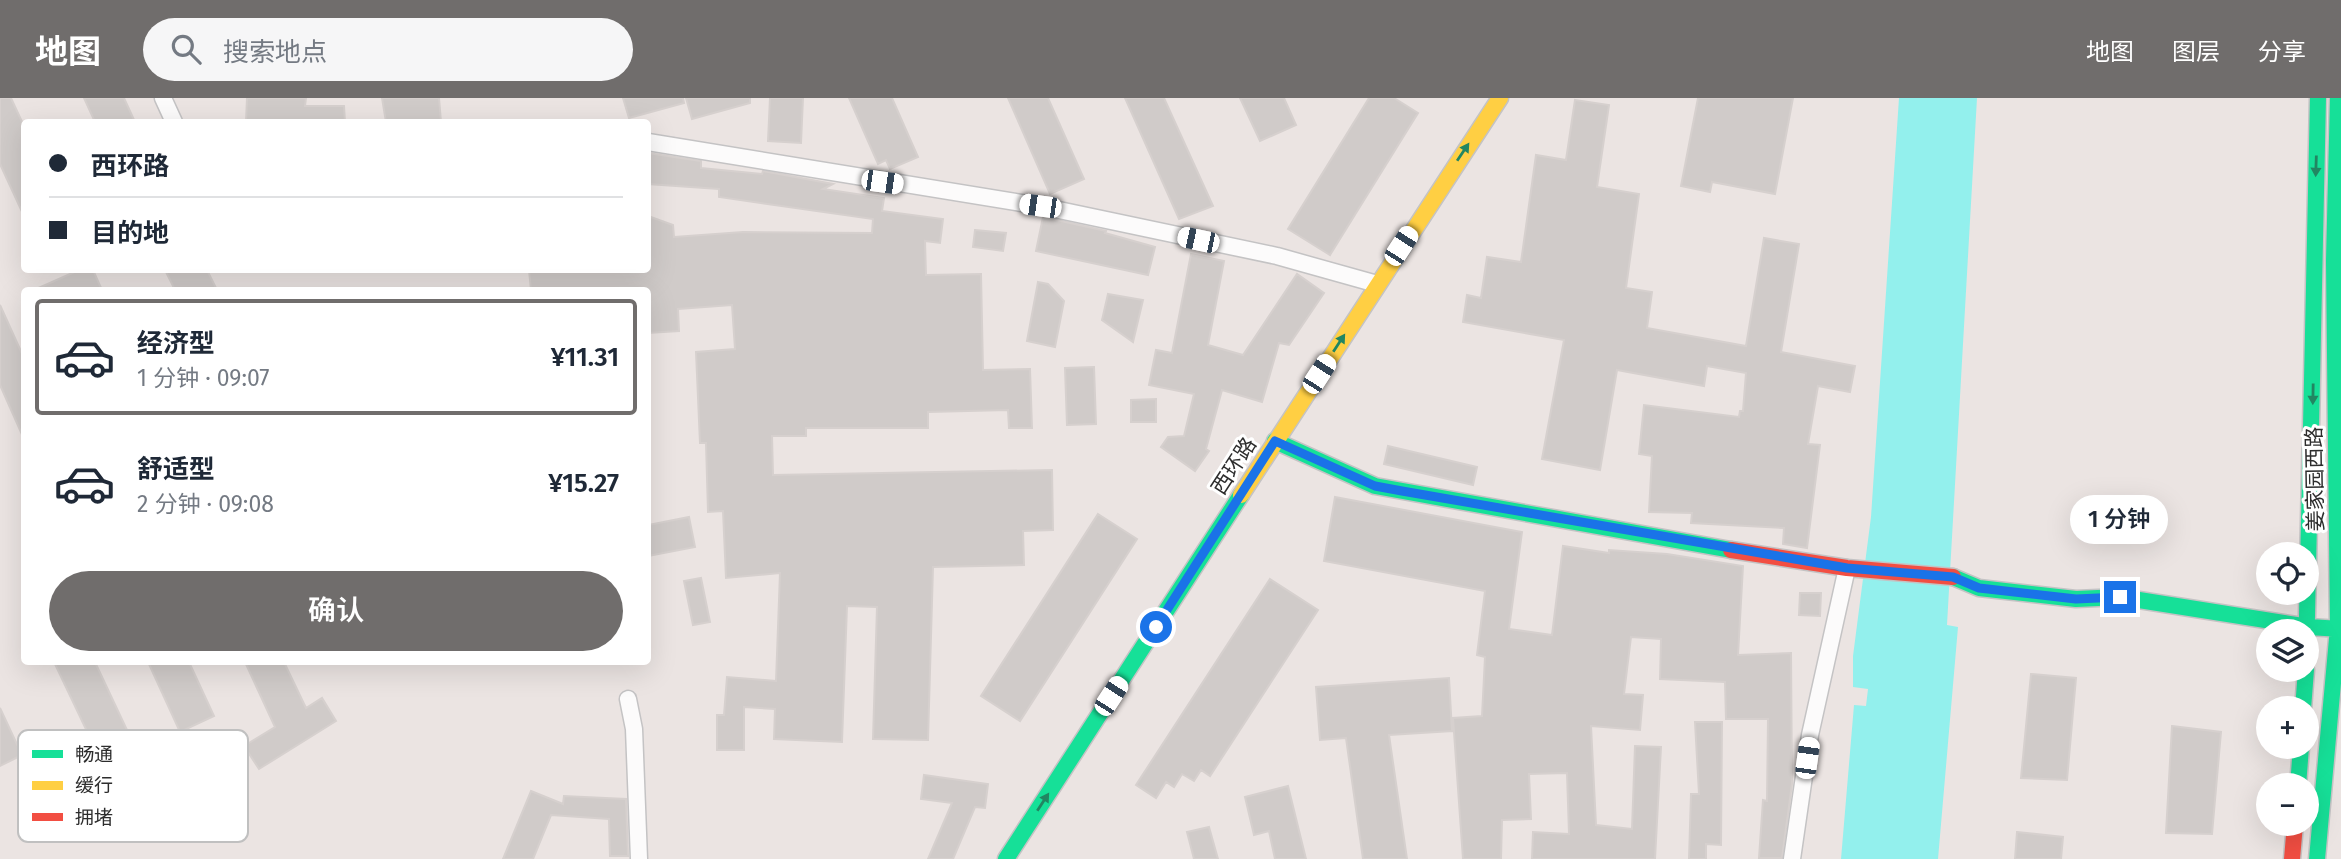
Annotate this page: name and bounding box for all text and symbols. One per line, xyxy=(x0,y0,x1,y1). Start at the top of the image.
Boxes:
search box xyxy=(143,18,633,81)
icon: search xyxy=(167,30,205,68)
text: 地图 xyxy=(35,32,101,72)
text: 搜索地点 xyxy=(223,37,327,68)
text: 地图 xyxy=(2086,38,2134,66)
text: 图层 xyxy=(2172,38,2220,66)
text: 分享 xyxy=(2258,38,2306,66)
one-way arrow xyxy=(1456,143,1470,161)
text: 西环路 xyxy=(91,151,169,182)
one-way arrow xyxy=(2311,155,2322,177)
car xyxy=(860,169,905,195)
car xyxy=(1018,193,1063,219)
text: 目的地 xyxy=(91,218,169,249)
car xyxy=(1381,223,1422,269)
car xyxy=(1176,225,1221,255)
icon: car xyxy=(53,326,116,389)
text: 经济型 xyxy=(137,328,215,359)
one-way arrow xyxy=(1332,333,1345,352)
text: ¥11.31 xyxy=(551,342,619,373)
car xyxy=(1299,351,1340,397)
text: 1 分钟 · 09:07 xyxy=(137,364,270,392)
one-way arrow xyxy=(2307,383,2318,405)
street label: 姜家园西路 xyxy=(2301,426,2329,532)
street label: 西环路 xyxy=(1206,433,1262,499)
icon: car xyxy=(53,452,116,515)
text: 舒适型 xyxy=(137,454,215,485)
text: ¥15.27 xyxy=(548,468,619,499)
text: 2 分钟 · 09:08 xyxy=(137,490,274,518)
callout: 1 分钟 xyxy=(2071,496,2169,545)
text: 1 分钟 xyxy=(2088,505,2150,533)
map controls xyxy=(2256,542,2319,836)
button: locate xyxy=(2256,542,2319,605)
button: 确认 xyxy=(49,571,623,651)
route end xyxy=(2104,581,2136,613)
route start xyxy=(1140,611,1172,643)
button: layers xyxy=(2256,619,2319,682)
car xyxy=(1091,673,1132,719)
button: + xyxy=(2256,696,2319,759)
legend xyxy=(18,730,248,842)
car xyxy=(1794,736,1821,780)
text: 畅通 xyxy=(75,743,113,766)
button: − xyxy=(2256,773,2319,836)
text: 缓行 xyxy=(75,774,113,797)
one-way arrow xyxy=(1036,792,1049,811)
text: 拥堵 xyxy=(75,806,113,829)

